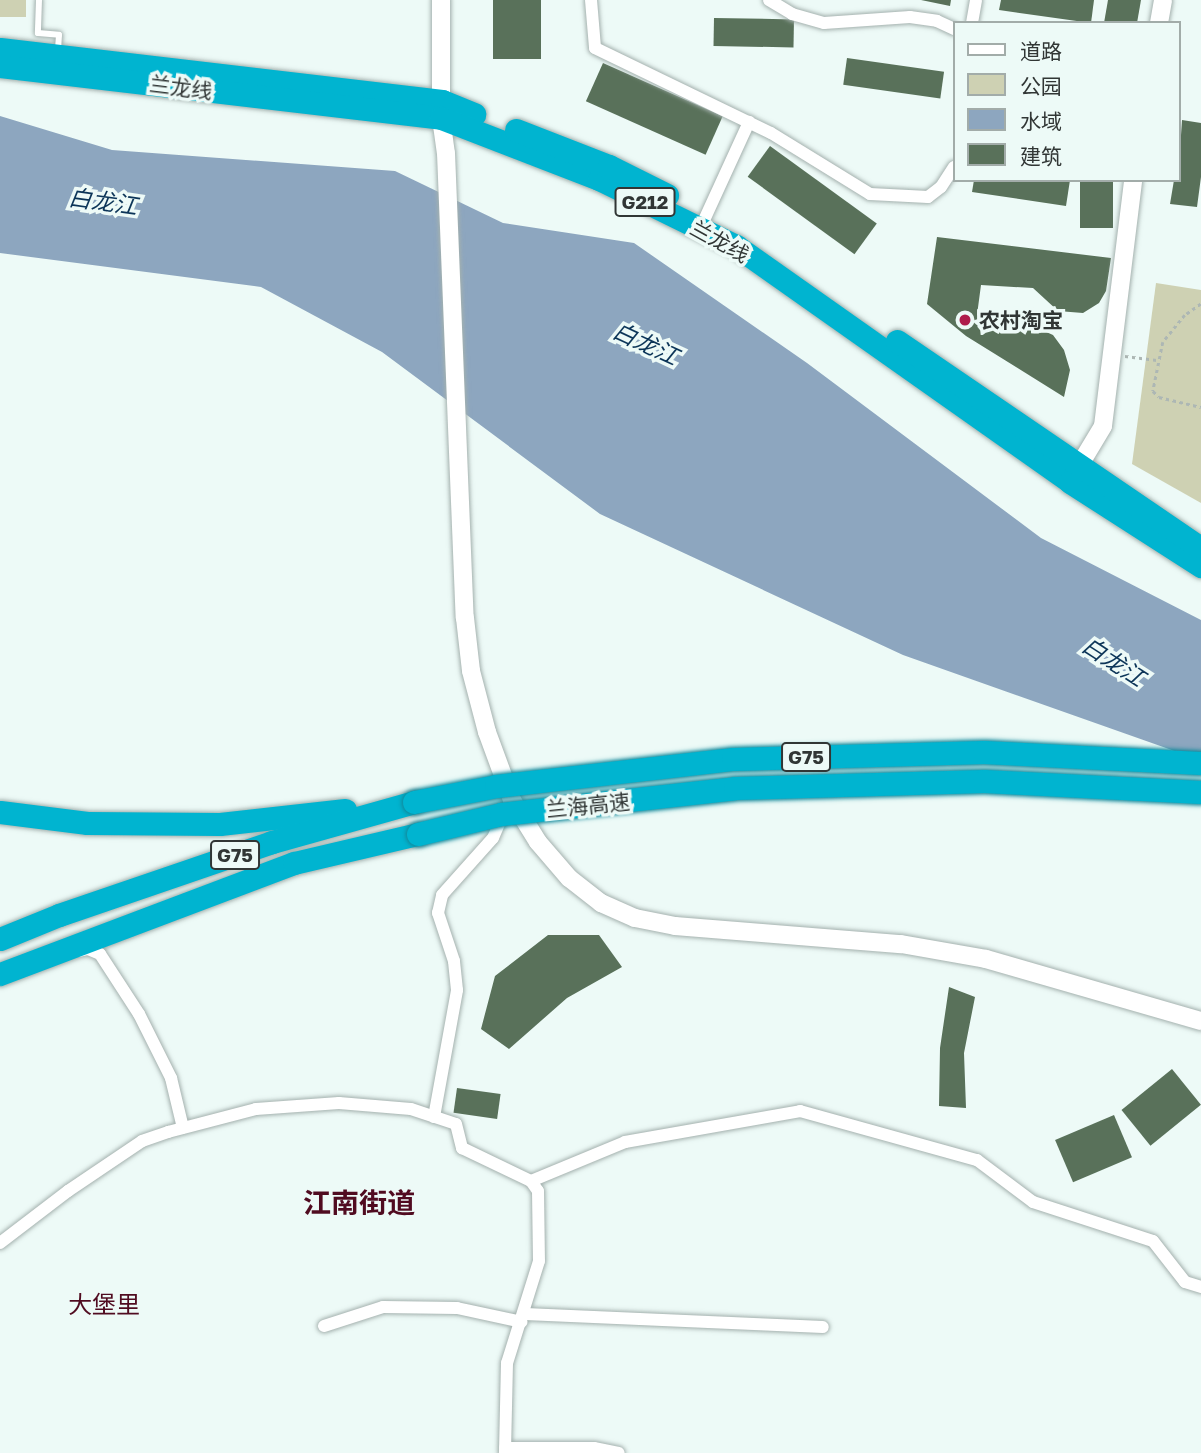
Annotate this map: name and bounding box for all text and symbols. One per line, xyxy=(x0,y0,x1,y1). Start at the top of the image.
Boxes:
legend xyxy=(953,21,1180,182)
text: 道路 xyxy=(1020,38,1062,64)
street label: 兰龙线 xyxy=(148,71,214,103)
text: 公园 xyxy=(1020,73,1062,99)
text: 水域 xyxy=(1020,108,1062,134)
text: 建筑 xyxy=(1020,143,1062,169)
water label: 白龙江 xyxy=(67,183,139,219)
road number: G212 xyxy=(614,186,676,218)
street label: 兰龙线 xyxy=(686,215,754,267)
place label: 农村淘宝 xyxy=(979,307,1063,333)
marker: 农村淘宝 xyxy=(957,312,973,328)
water label: 白龙江 xyxy=(609,316,683,370)
water label: 白龙江 xyxy=(1078,631,1150,691)
road number: G75 xyxy=(780,742,832,772)
street label: 兰海高速 xyxy=(545,788,631,822)
road number: G75 xyxy=(209,840,261,870)
district label: 江南街道 xyxy=(303,1186,415,1220)
district label: 大堡里 xyxy=(68,1290,140,1318)

